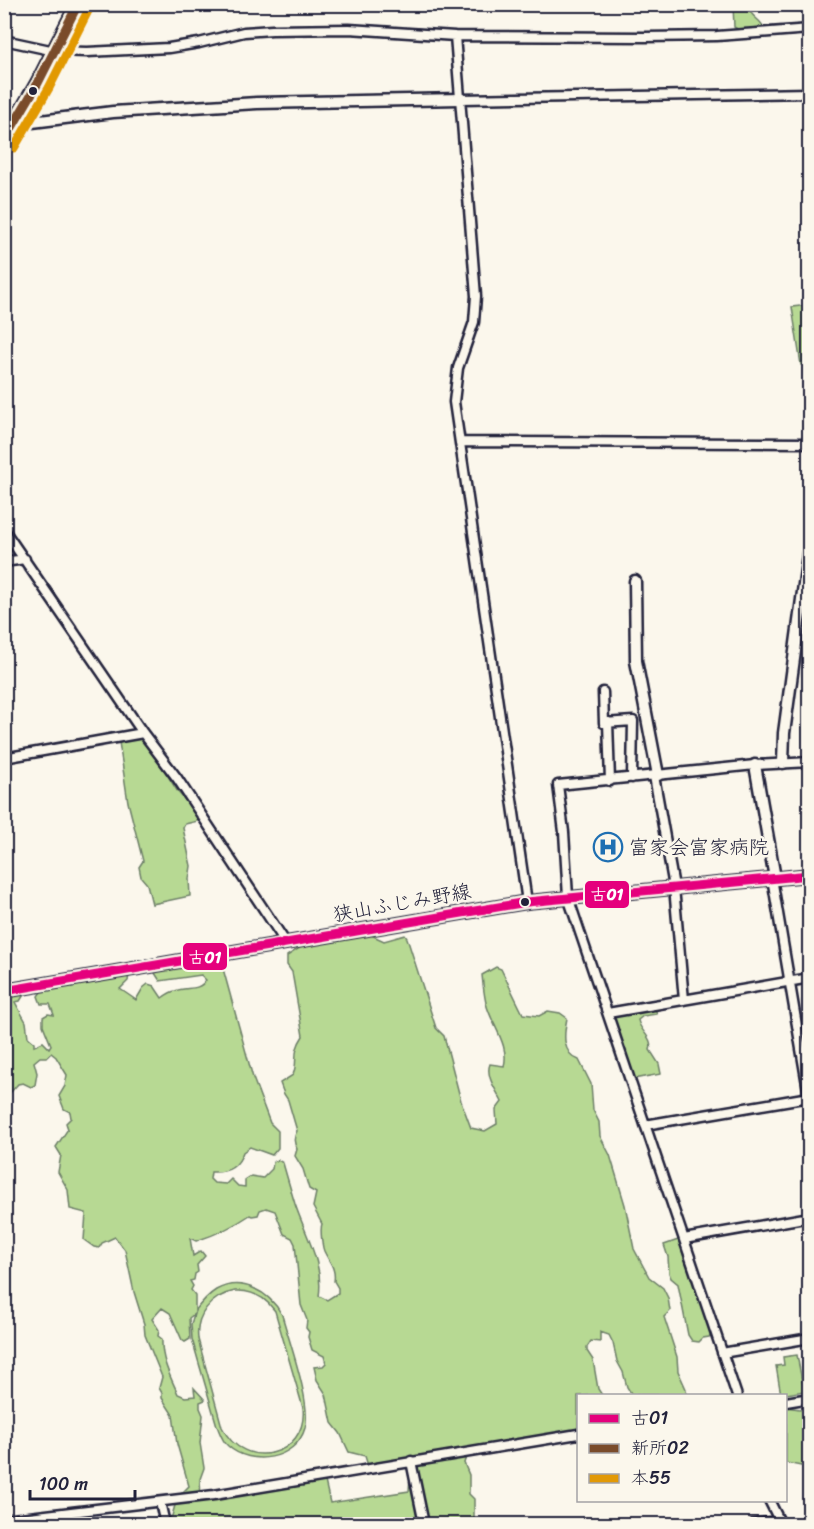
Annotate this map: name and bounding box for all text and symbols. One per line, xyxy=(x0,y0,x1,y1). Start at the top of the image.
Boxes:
unlabelled marker xyxy=(27,85,39,97)
place label: 富家会富家病院 xyxy=(629,830,769,865)
hospital icon: 富家会富家病院 xyxy=(592,831,624,863)
street label: 狭山ふじみ野線 xyxy=(330,874,474,932)
line badge: 古01 xyxy=(584,880,630,909)
text: 古01 xyxy=(591,880,624,909)
unlabelled marker xyxy=(519,896,531,908)
line badge: 古01 xyxy=(182,942,228,971)
text: 古01 xyxy=(189,943,222,972)
legend xyxy=(577,1394,787,1502)
text: 古01 xyxy=(631,1402,668,1434)
text: 新所02 xyxy=(631,1432,689,1464)
text: 本55 xyxy=(631,1462,671,1494)
scale bar xyxy=(30,1463,135,1501)
text: 100 m xyxy=(39,1468,88,1500)

